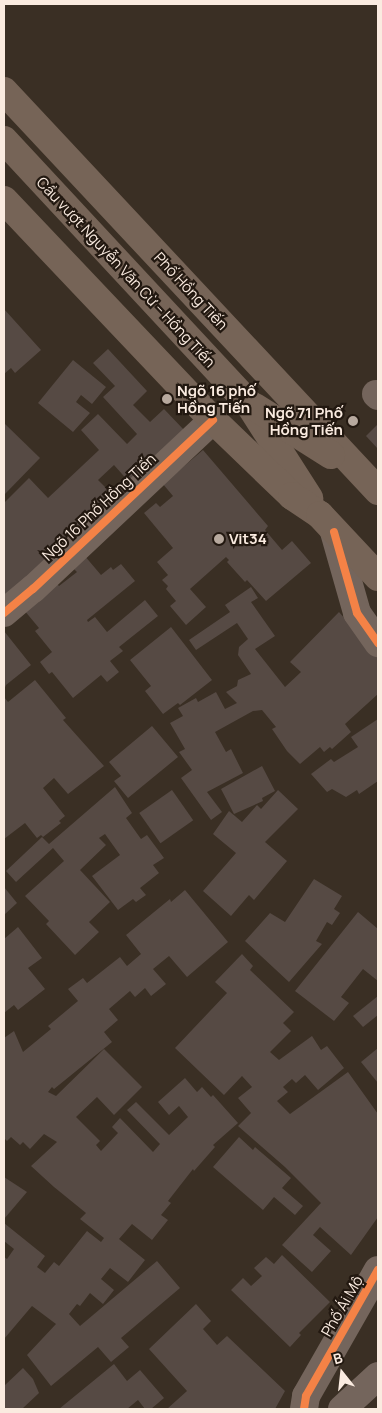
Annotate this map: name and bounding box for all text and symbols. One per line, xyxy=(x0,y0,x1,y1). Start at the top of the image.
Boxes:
street label: Cầu vượt Nguyễn Văn Cừ – Hồng Tiến xyxy=(33,173,219,371)
street label: Phố Hồng Tiến xyxy=(150,248,232,334)
place label: Ngõ 16 phố Hồng Tiến xyxy=(177,381,256,416)
marker: Ngõ 16 phố Hồng Tiến xyxy=(161,393,173,405)
place label: Ngõ 71 Phố Hồng Tiến xyxy=(265,403,343,438)
marker: Ngõ 71 Phố Hồng Tiến xyxy=(347,415,359,427)
street label: Ngõ 16 Phố Hồng Tiến xyxy=(38,450,160,564)
place label: Vit34 xyxy=(229,530,267,548)
marker: Vit34 xyxy=(213,533,225,545)
street label: Phố Ái Mộ xyxy=(317,1272,367,1340)
north arrow xyxy=(317,1348,367,1398)
text: B xyxy=(331,1348,345,1368)

